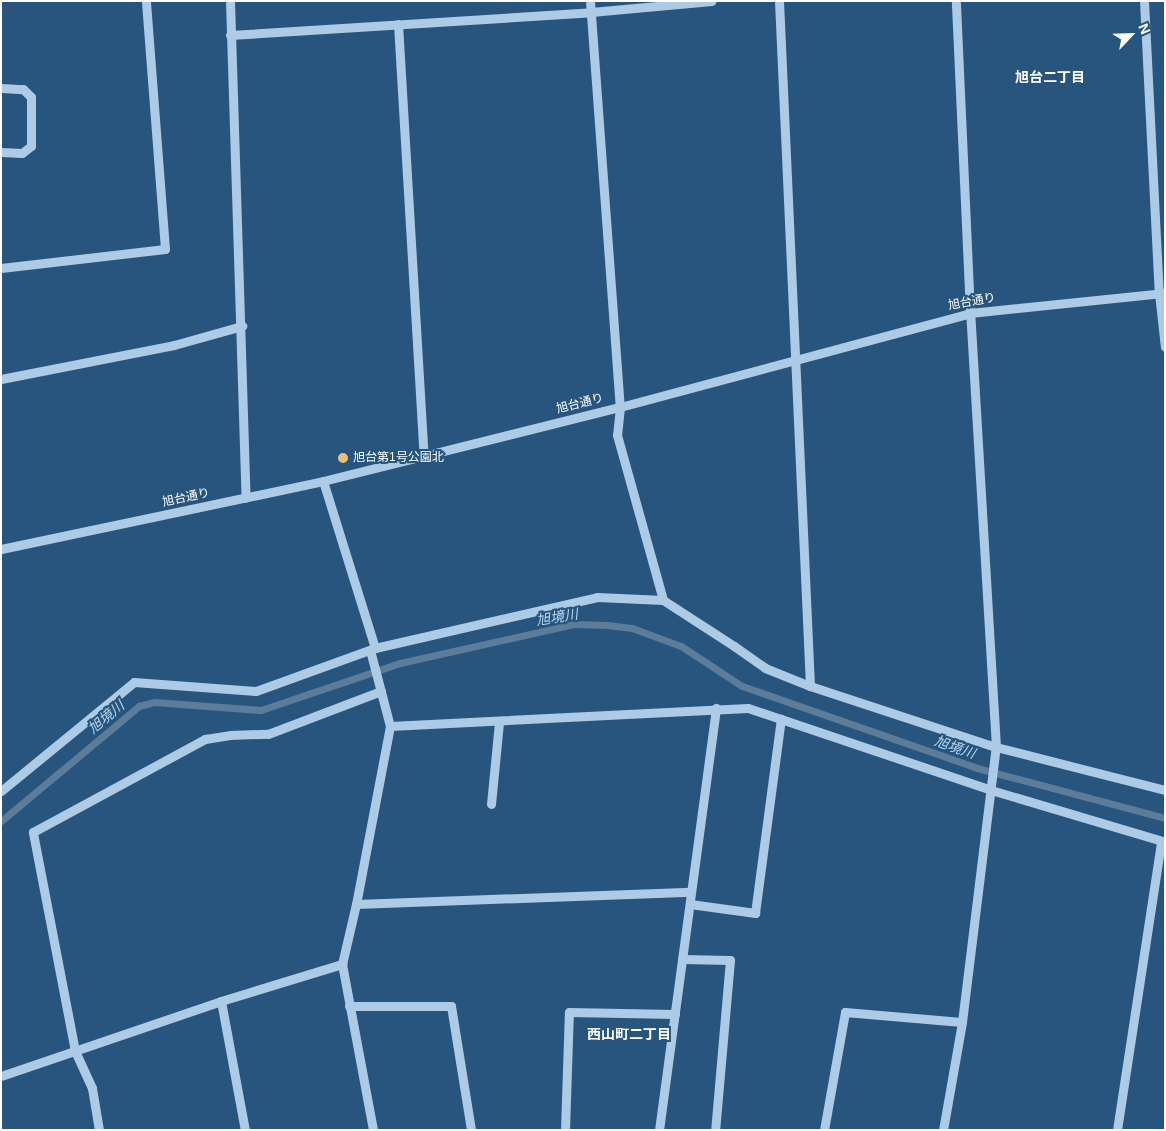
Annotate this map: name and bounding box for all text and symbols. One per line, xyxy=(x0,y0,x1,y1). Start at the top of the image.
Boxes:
north arrow xyxy=(1106,10,1156,60)
text: N xyxy=(1135,21,1154,37)
district label: 旭台二丁目 xyxy=(1015,69,1085,85)
street label: 旭台通り xyxy=(947,291,997,313)
street label: 旭台通り xyxy=(555,391,605,417)
place label: 旭台第1号公園北 xyxy=(353,451,444,465)
marker: 旭台第1号公園北 xyxy=(337,452,349,464)
street label: 旭台通り xyxy=(161,486,211,510)
water label: 旭境川 xyxy=(535,605,579,629)
water label: 旭境川 xyxy=(85,697,127,737)
water label: 旭境川 xyxy=(932,732,978,762)
district label: 西山町二丁目 xyxy=(587,1026,671,1042)

